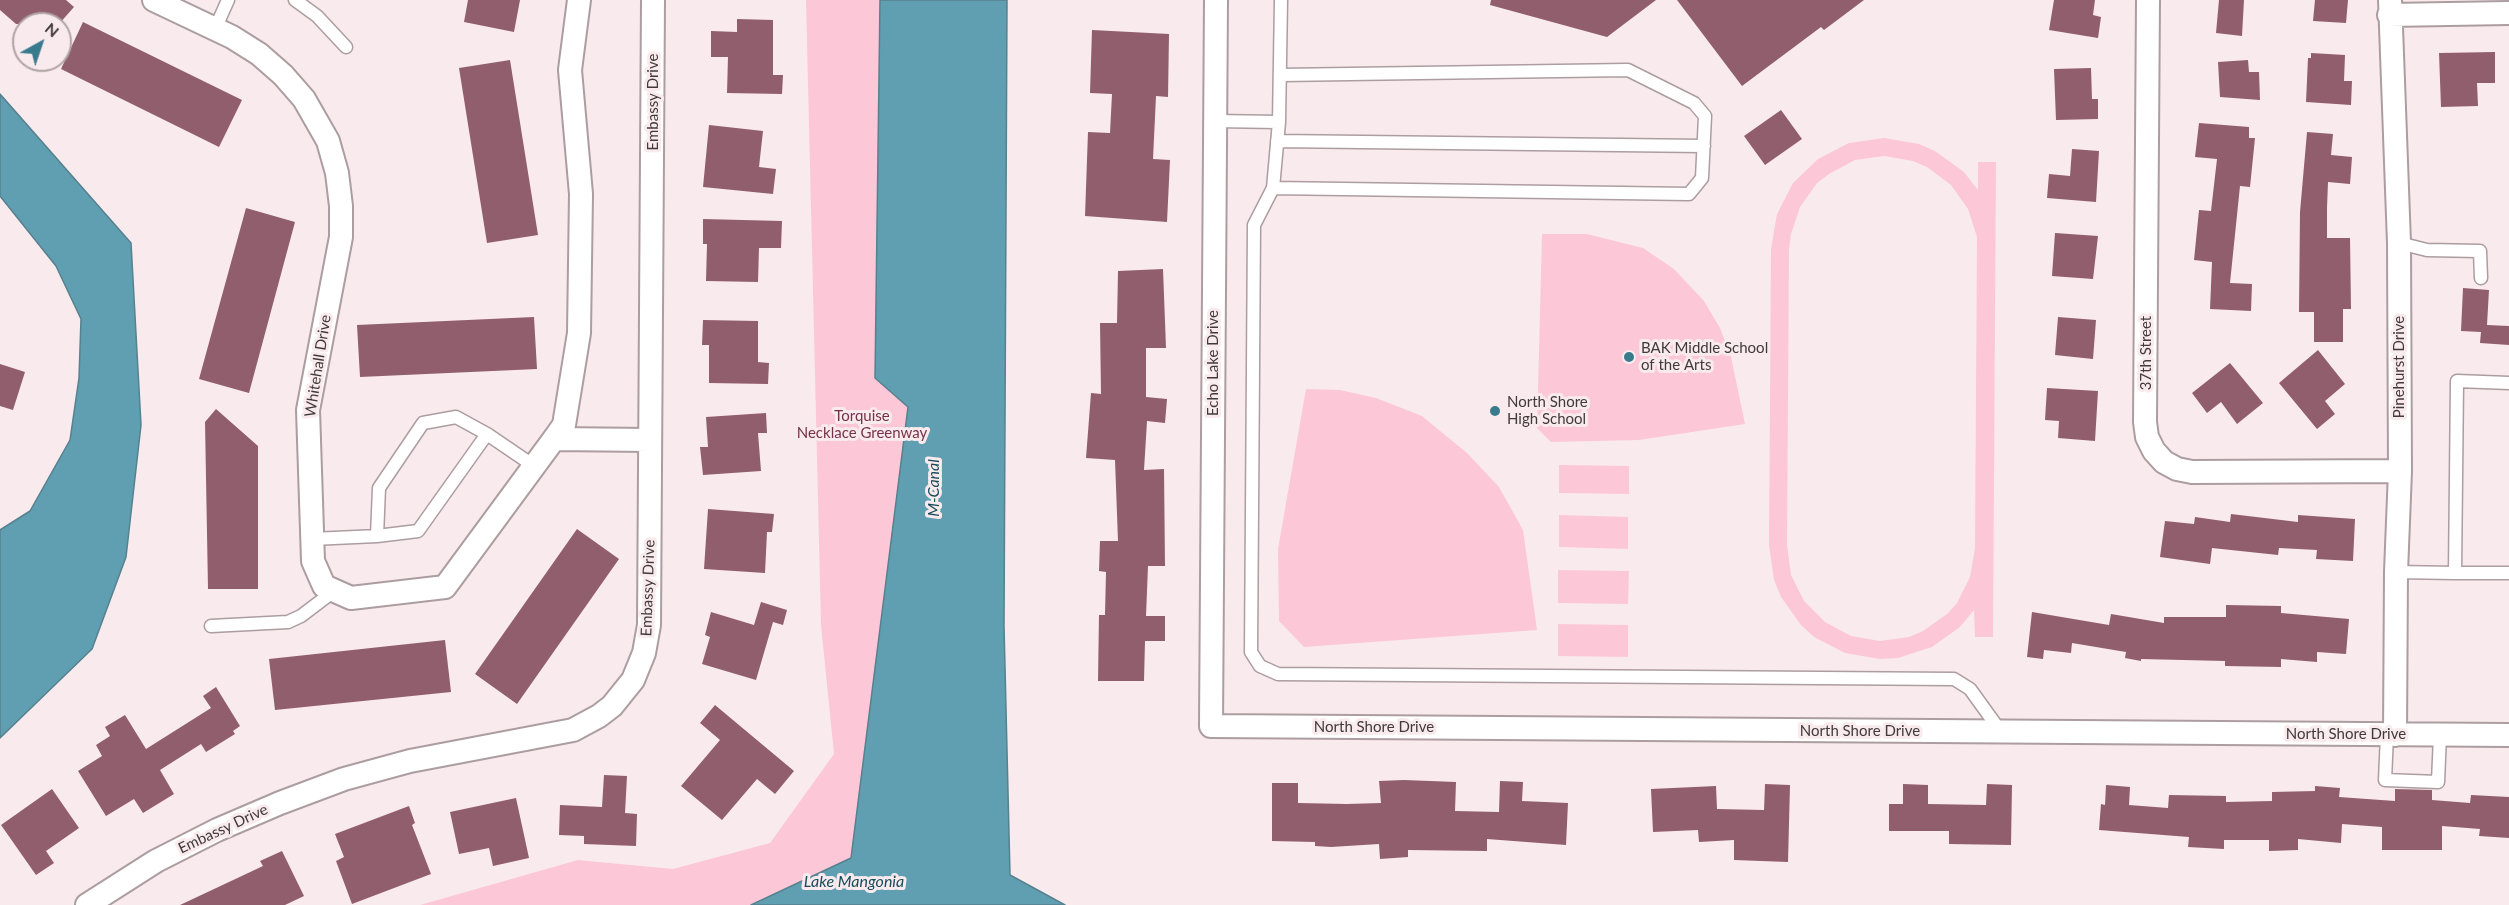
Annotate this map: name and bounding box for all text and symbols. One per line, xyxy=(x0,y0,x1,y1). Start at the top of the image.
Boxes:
north arrow xyxy=(12,12,72,72)
text: N xyxy=(42,18,63,41)
street label: Embassy Drive xyxy=(644,54,662,150)
street label: Echo Lake Drive xyxy=(1204,310,1222,416)
street label: Whitehall Drive xyxy=(301,314,335,418)
street label: 37th Street xyxy=(2137,316,2155,390)
street label: Pinehurst Drive xyxy=(2390,316,2408,418)
place label: BAK Middle School of the Arts xyxy=(1641,339,1768,374)
marker: BAK Middle School of the Arts xyxy=(1622,350,1636,364)
place label: North Shore High School xyxy=(1507,393,1588,428)
marker: North Shore High School xyxy=(1488,404,1502,418)
park label: Torquise Necklace Greenway xyxy=(797,407,927,442)
water label: M-Canal xyxy=(924,459,944,517)
street label: Embassy Drive xyxy=(637,539,659,637)
street label: North Shore Drive xyxy=(1314,718,1434,736)
street label: North Shore Drive xyxy=(1800,722,1920,740)
street label: North Shore Drive xyxy=(2286,725,2406,743)
street label: Embassy Drive xyxy=(175,800,271,858)
water label: Lake Mangonia xyxy=(804,872,904,892)

